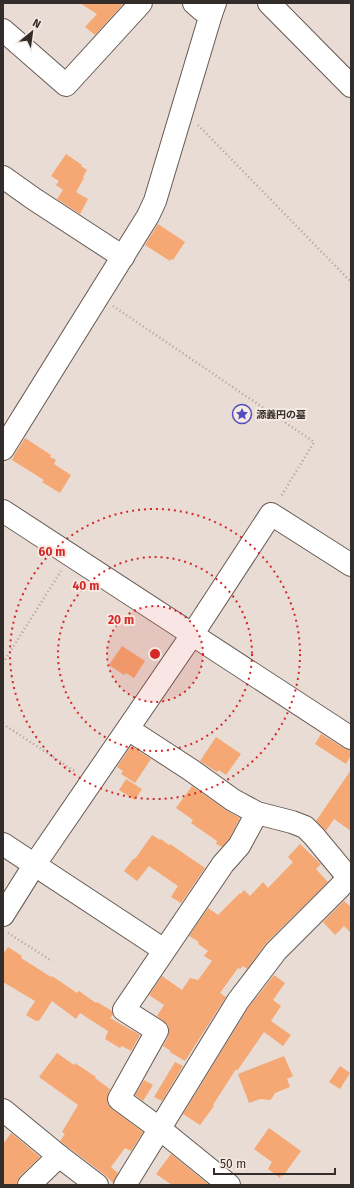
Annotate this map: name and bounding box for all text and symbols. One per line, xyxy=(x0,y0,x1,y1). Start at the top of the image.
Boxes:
north arrow xyxy=(12,12,52,52)
text: N xyxy=(30,16,43,31)
place icon: 源義円の墓 xyxy=(231,403,253,425)
place label: 源義円の墓 xyxy=(256,409,306,421)
text: 60 m xyxy=(39,545,65,559)
text: 40 m xyxy=(73,579,99,593)
text: 20 m xyxy=(108,613,134,627)
centre of rings xyxy=(148,647,162,661)
scale bar xyxy=(214,1150,335,1176)
text: 50 m xyxy=(220,1157,246,1171)

